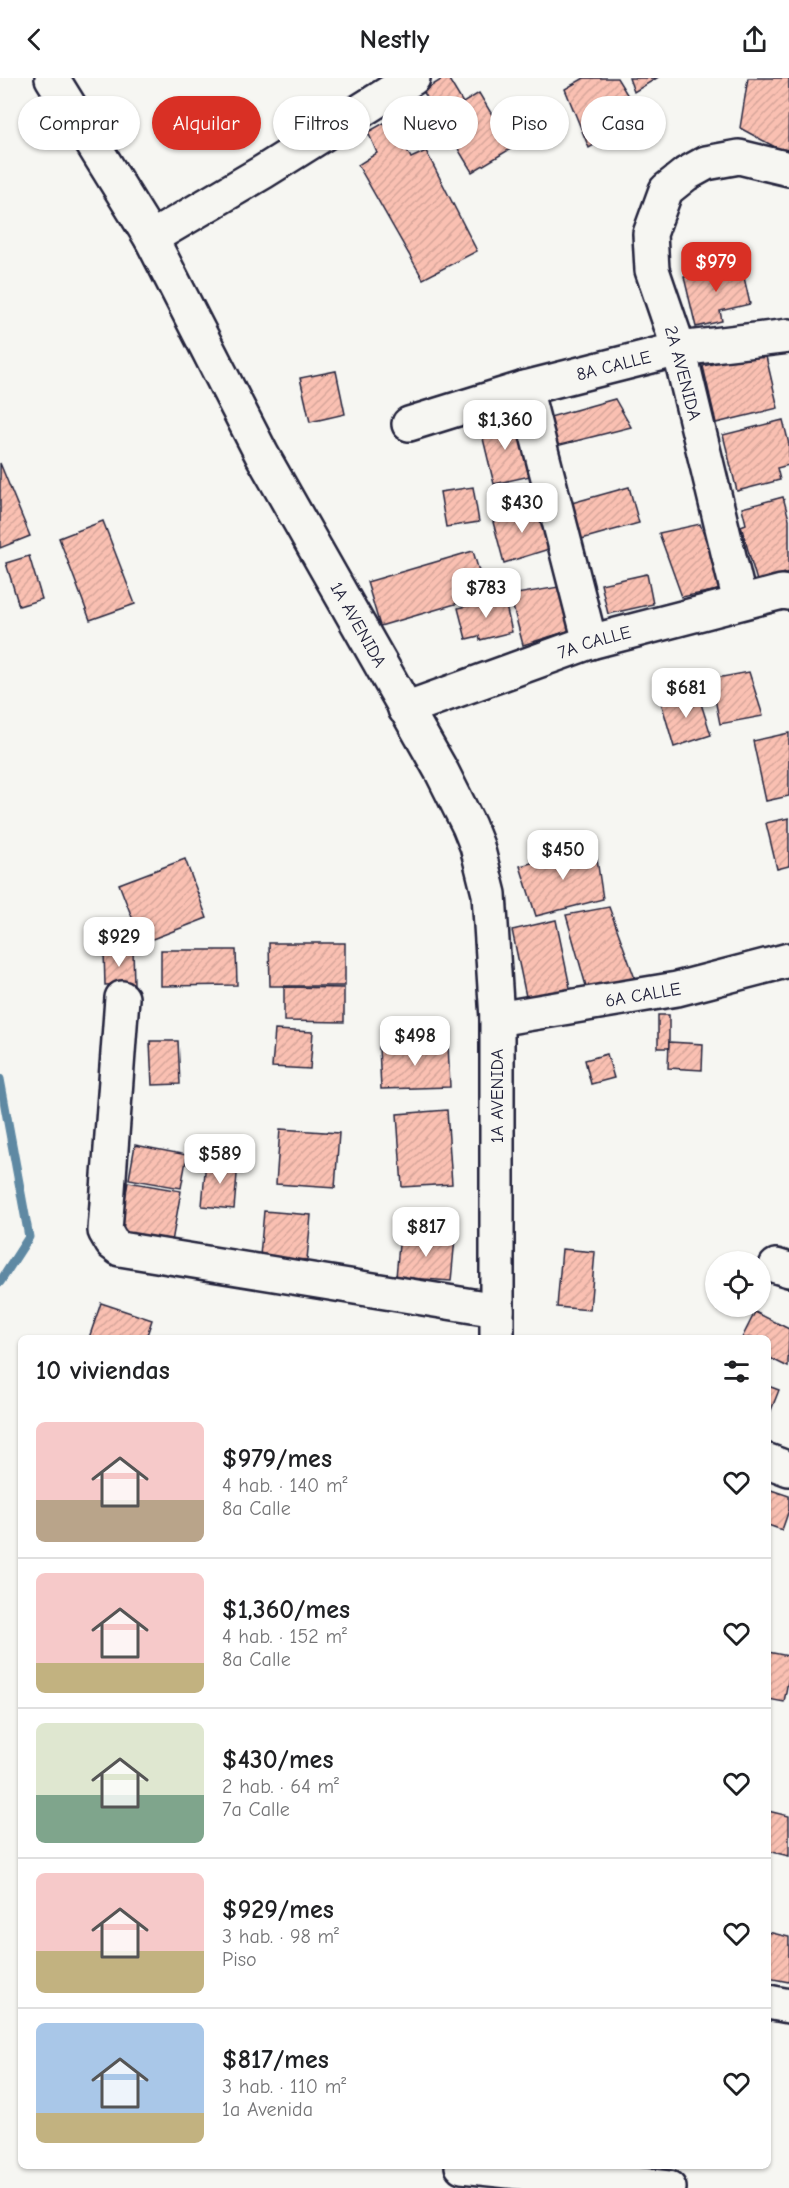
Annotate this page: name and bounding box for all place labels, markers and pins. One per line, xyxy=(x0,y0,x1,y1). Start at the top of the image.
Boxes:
pin: $979 xyxy=(680,242,752,293)
pin: $1,360 xyxy=(456,400,554,451)
pin: $430 xyxy=(486,483,558,534)
pin: $783 xyxy=(450,568,522,619)
pin: $681 xyxy=(650,668,722,719)
pin: $450 xyxy=(527,830,599,881)
pin: $929 xyxy=(83,917,155,968)
pin: $498 xyxy=(379,1016,451,1067)
pin: $589 xyxy=(184,1134,256,1185)
pin: $817 xyxy=(390,1207,462,1258)

